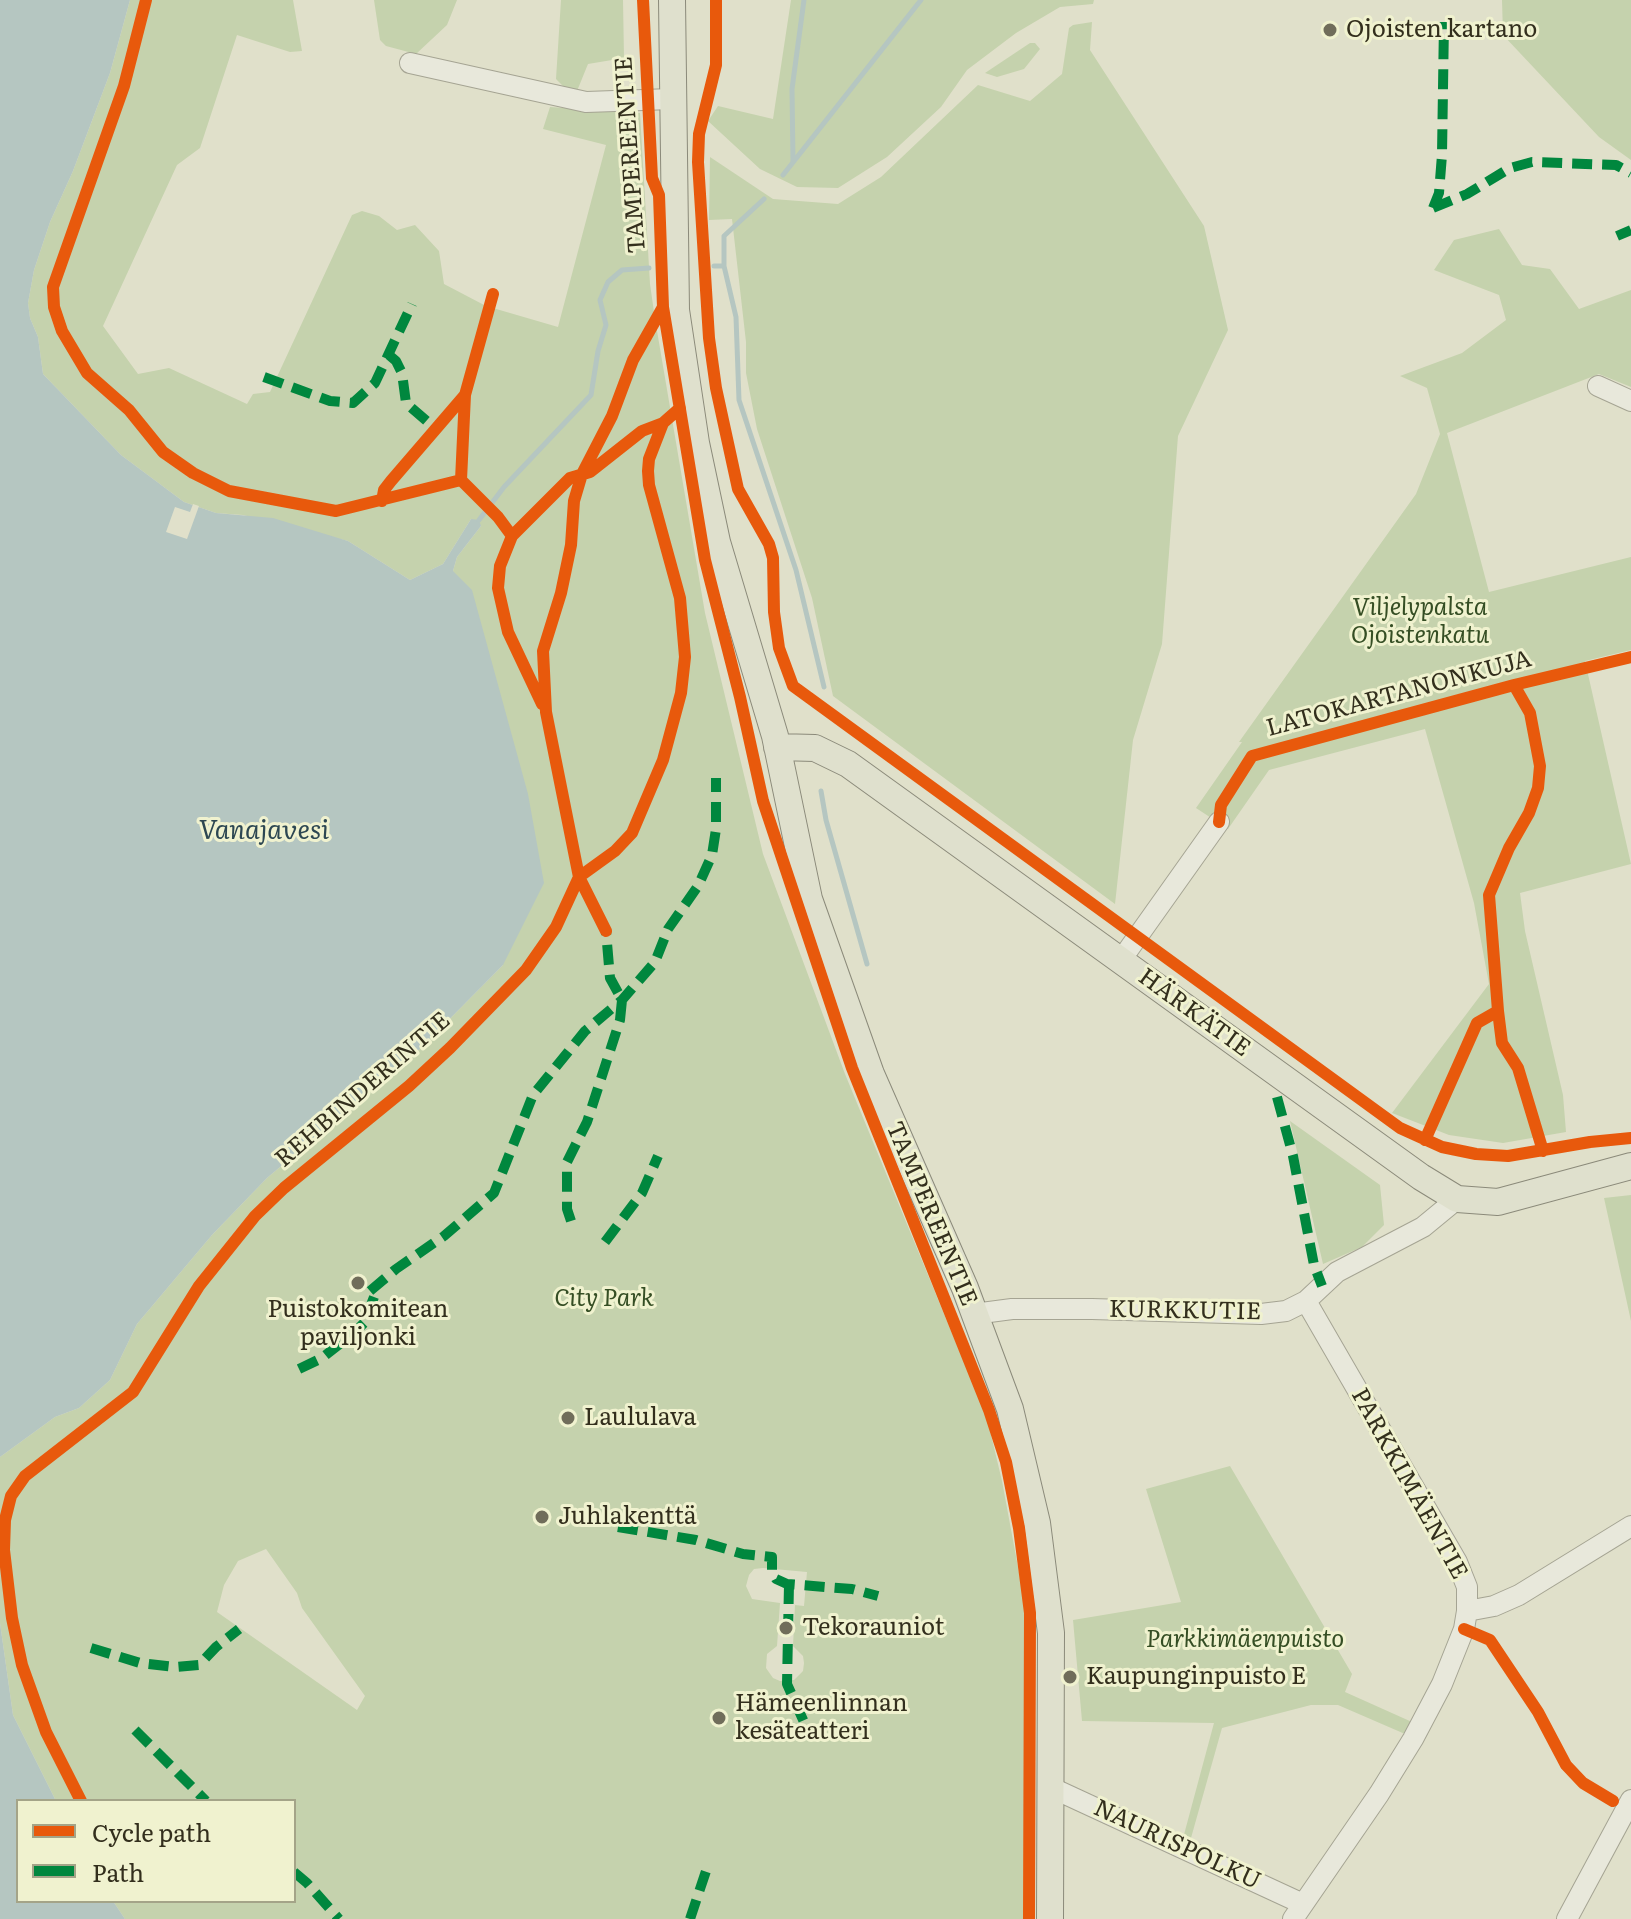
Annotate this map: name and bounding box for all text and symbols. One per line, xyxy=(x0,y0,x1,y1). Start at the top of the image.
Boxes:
place label: Ojoisten kartano xyxy=(1346,16,1537,44)
marker: Ojoisten kartano xyxy=(1321,21,1339,39)
street label: TAMPEREENTIE xyxy=(610,55,652,255)
park label: Viljelypalsta Ojoistenkatu xyxy=(1351,594,1489,650)
street label: LATOKARTANONKUJA xyxy=(1263,645,1535,743)
water label: Vanajavesi xyxy=(199,815,329,847)
street label: HÄRKÄTIE xyxy=(1132,963,1256,1063)
street label: REHBINDERINTIE xyxy=(270,1006,456,1174)
street label: TAMPEREENTIE xyxy=(879,1117,983,1311)
marker: Puistokomitean paviljonki xyxy=(349,1274,367,1292)
park label: City Park xyxy=(554,1285,654,1313)
street label: KURKKUTIE xyxy=(1109,1295,1261,1327)
place label: Puistokomitean paviljonki xyxy=(268,1296,448,1352)
street label: PARKKIMÄENTIE xyxy=(1345,1383,1473,1585)
place label: Laululava xyxy=(584,1404,697,1432)
marker: Laululava xyxy=(559,1409,577,1427)
place label: Juhlakenttä xyxy=(558,1503,697,1531)
marker: Juhlakenttä xyxy=(533,1508,551,1526)
place label: Tekorauniot xyxy=(802,1614,945,1642)
marker: Tekorauniot xyxy=(777,1619,795,1637)
park label: Parkkimäenpuisto xyxy=(1146,1626,1344,1654)
place label: Kaupunginpuisto E xyxy=(1086,1663,1306,1691)
marker: Kaupunginpuisto E xyxy=(1061,1668,1079,1686)
place label: Hämeenlinnan kesäteatteri xyxy=(735,1690,908,1746)
marker: Hämeenlinnan kesäteatteri xyxy=(710,1709,728,1727)
street label: NAURISPOLKU xyxy=(1089,1794,1265,1896)
legend xyxy=(16,1799,296,1903)
text: Cycle path xyxy=(92,1814,211,1849)
text: Path xyxy=(92,1854,144,1889)

